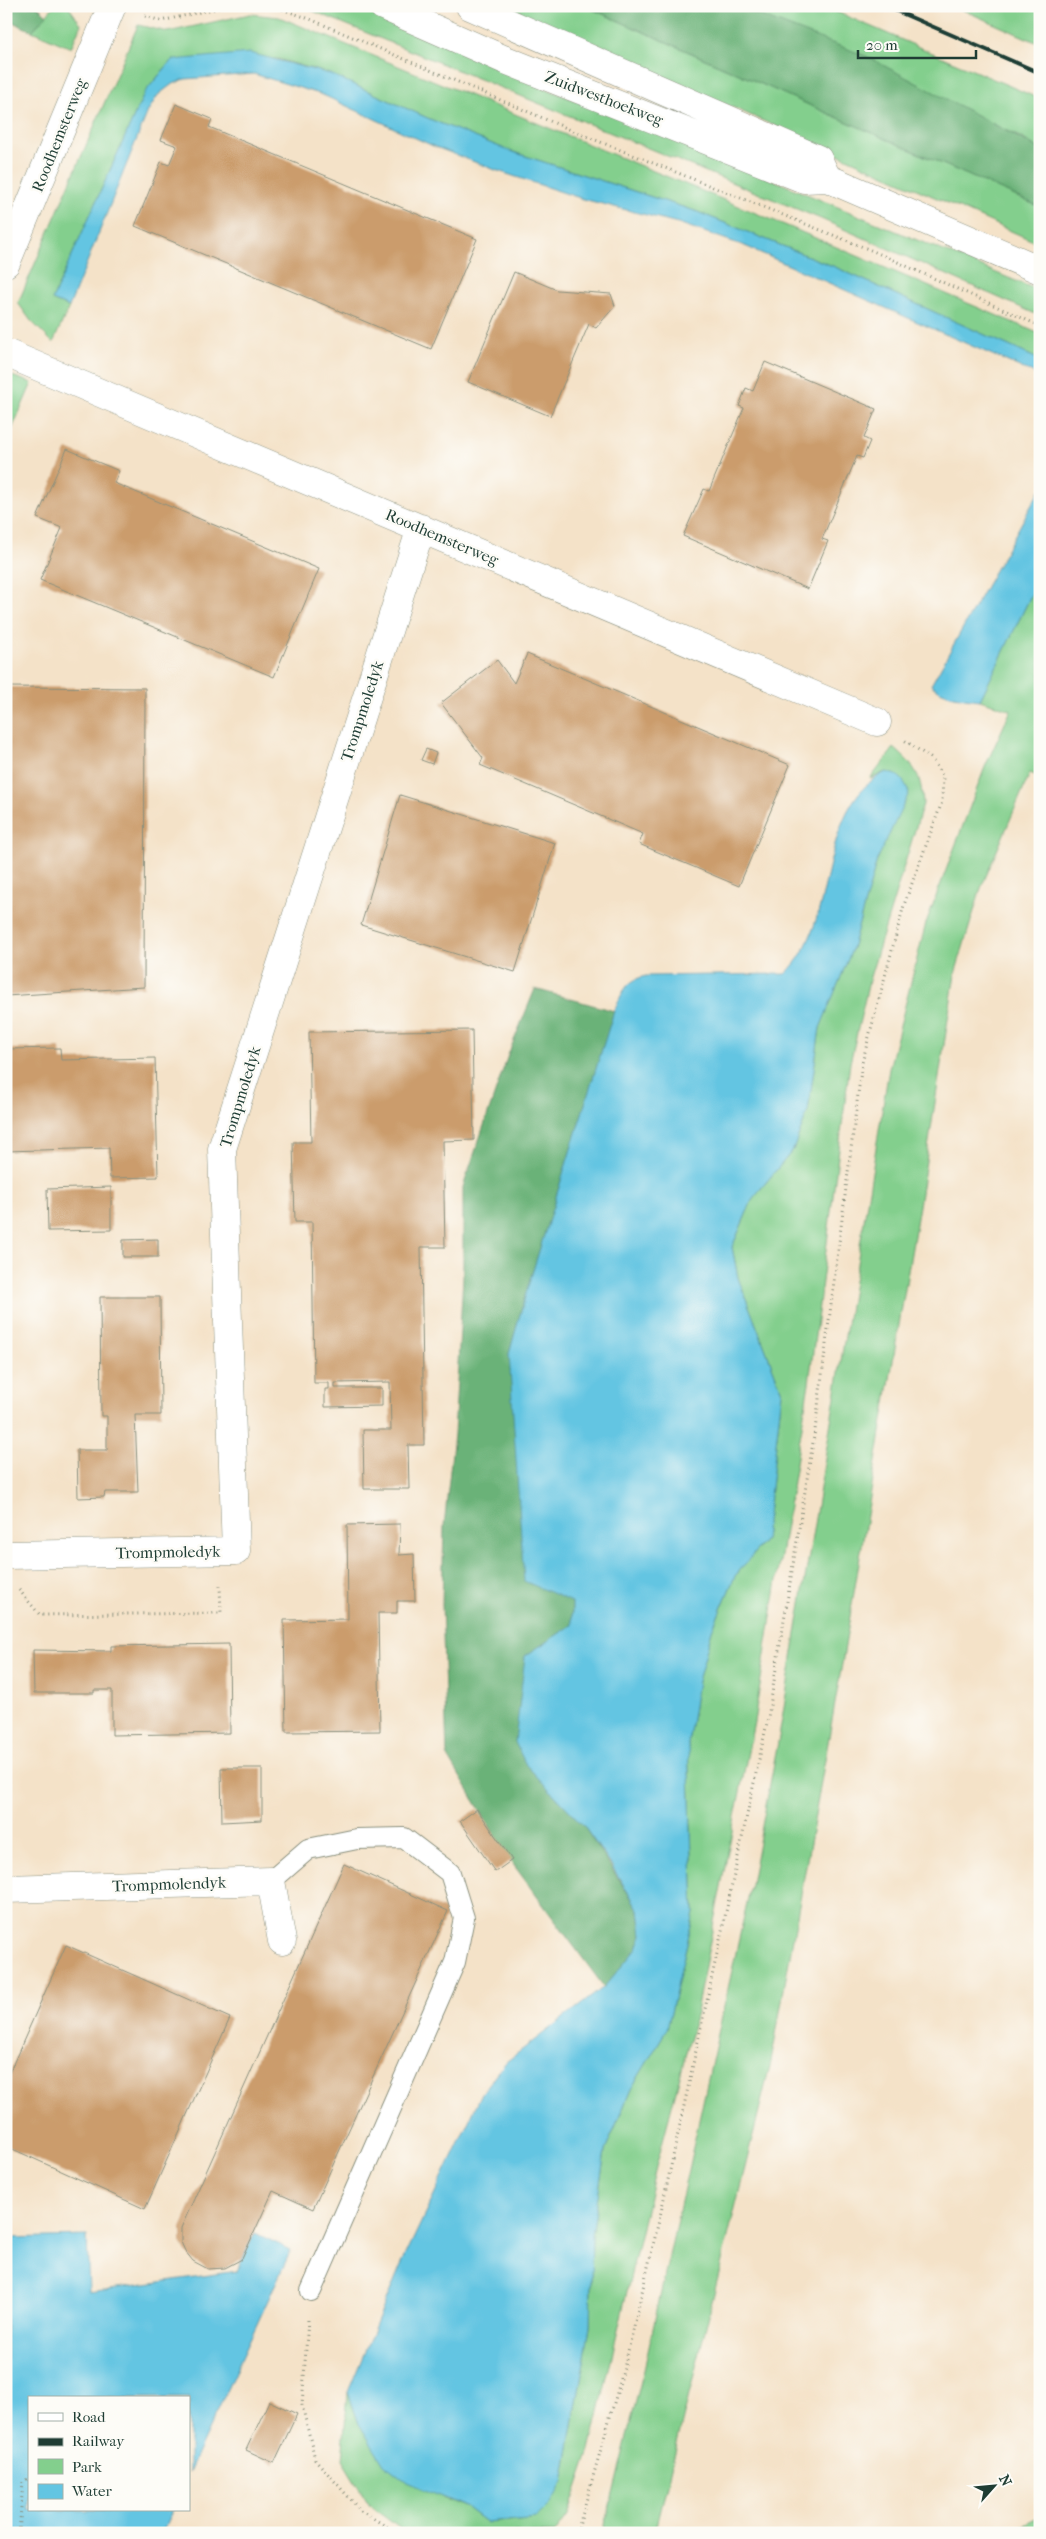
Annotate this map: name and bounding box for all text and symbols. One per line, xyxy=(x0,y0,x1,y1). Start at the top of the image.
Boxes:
scale bar xyxy=(858,28,976,60)
text: 20 m xyxy=(866,36,898,54)
street label: Zuidwesthoekweg xyxy=(542,67,666,129)
street label: Roodhemsterweg xyxy=(28,75,91,195)
street label: Roodhemsterweg xyxy=(383,505,502,570)
street label: Trompmoledyk xyxy=(337,657,387,764)
street label: Trompmoledyk xyxy=(216,1043,265,1150)
street label: Trompmoledyk xyxy=(115,1542,221,1562)
street label: Trompmolendyk xyxy=(112,1872,227,1895)
legend xyxy=(28,2396,190,2512)
text: Road xyxy=(72,2408,106,2426)
text: Railway xyxy=(72,2432,125,2450)
text: Park xyxy=(72,2458,102,2476)
north arrow xyxy=(968,2462,1018,2512)
text: N xyxy=(995,2472,1015,2489)
text: Water xyxy=(71,2482,112,2500)

